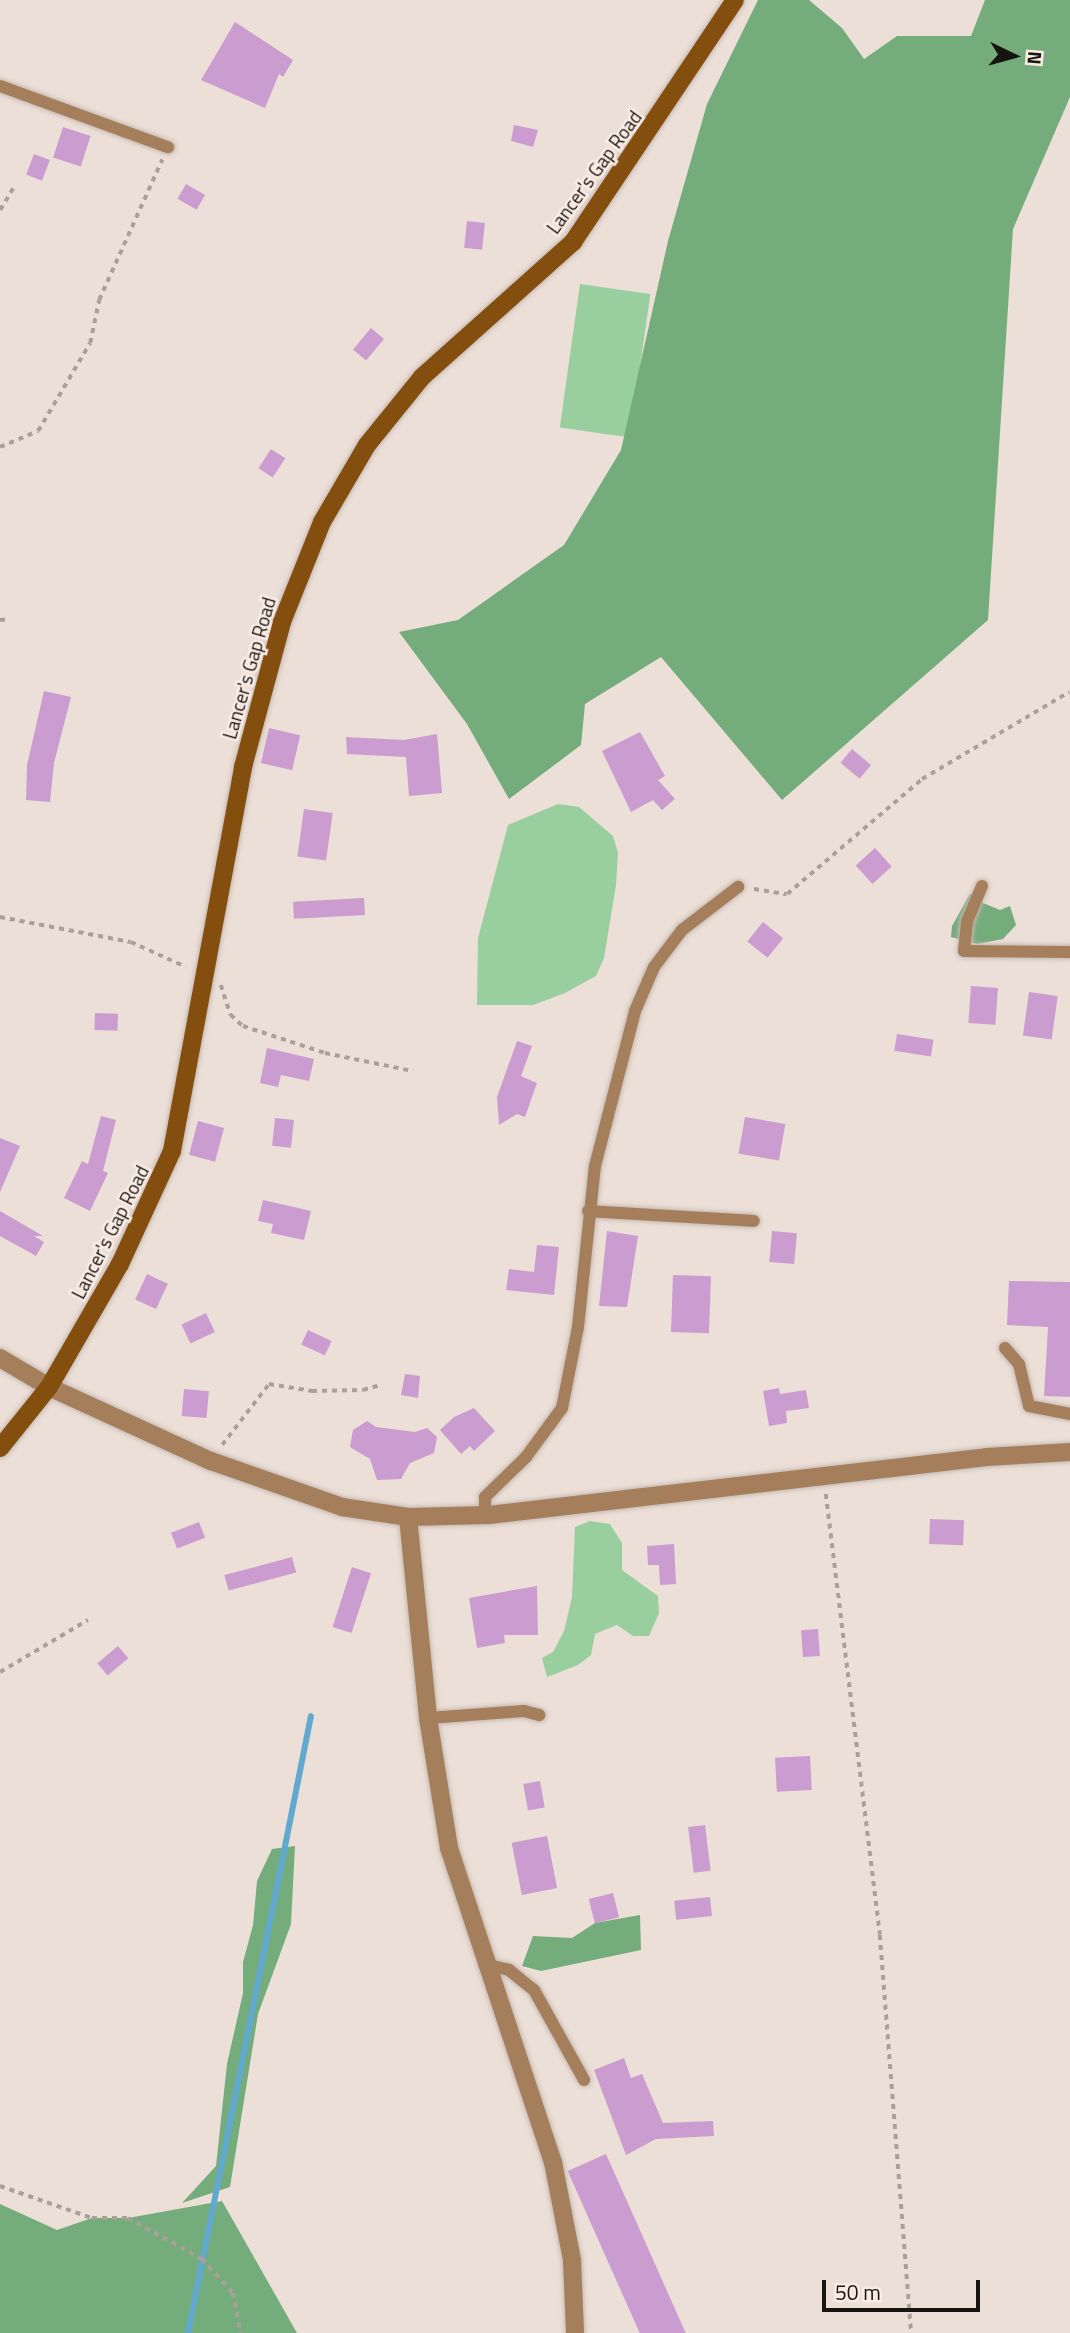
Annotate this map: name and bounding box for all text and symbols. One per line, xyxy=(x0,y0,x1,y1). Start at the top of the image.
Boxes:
north arrow xyxy=(979,21,1049,91)
text: N xyxy=(1020,50,1050,66)
street label: Lancer's Gap Road xyxy=(542,106,646,238)
street label: Lancer's Gap Road xyxy=(218,594,280,742)
street label: Lancer's Gap Road xyxy=(67,1162,153,1302)
scale bar xyxy=(825,2266,982,2310)
text: 50 m xyxy=(835,2276,881,2308)

